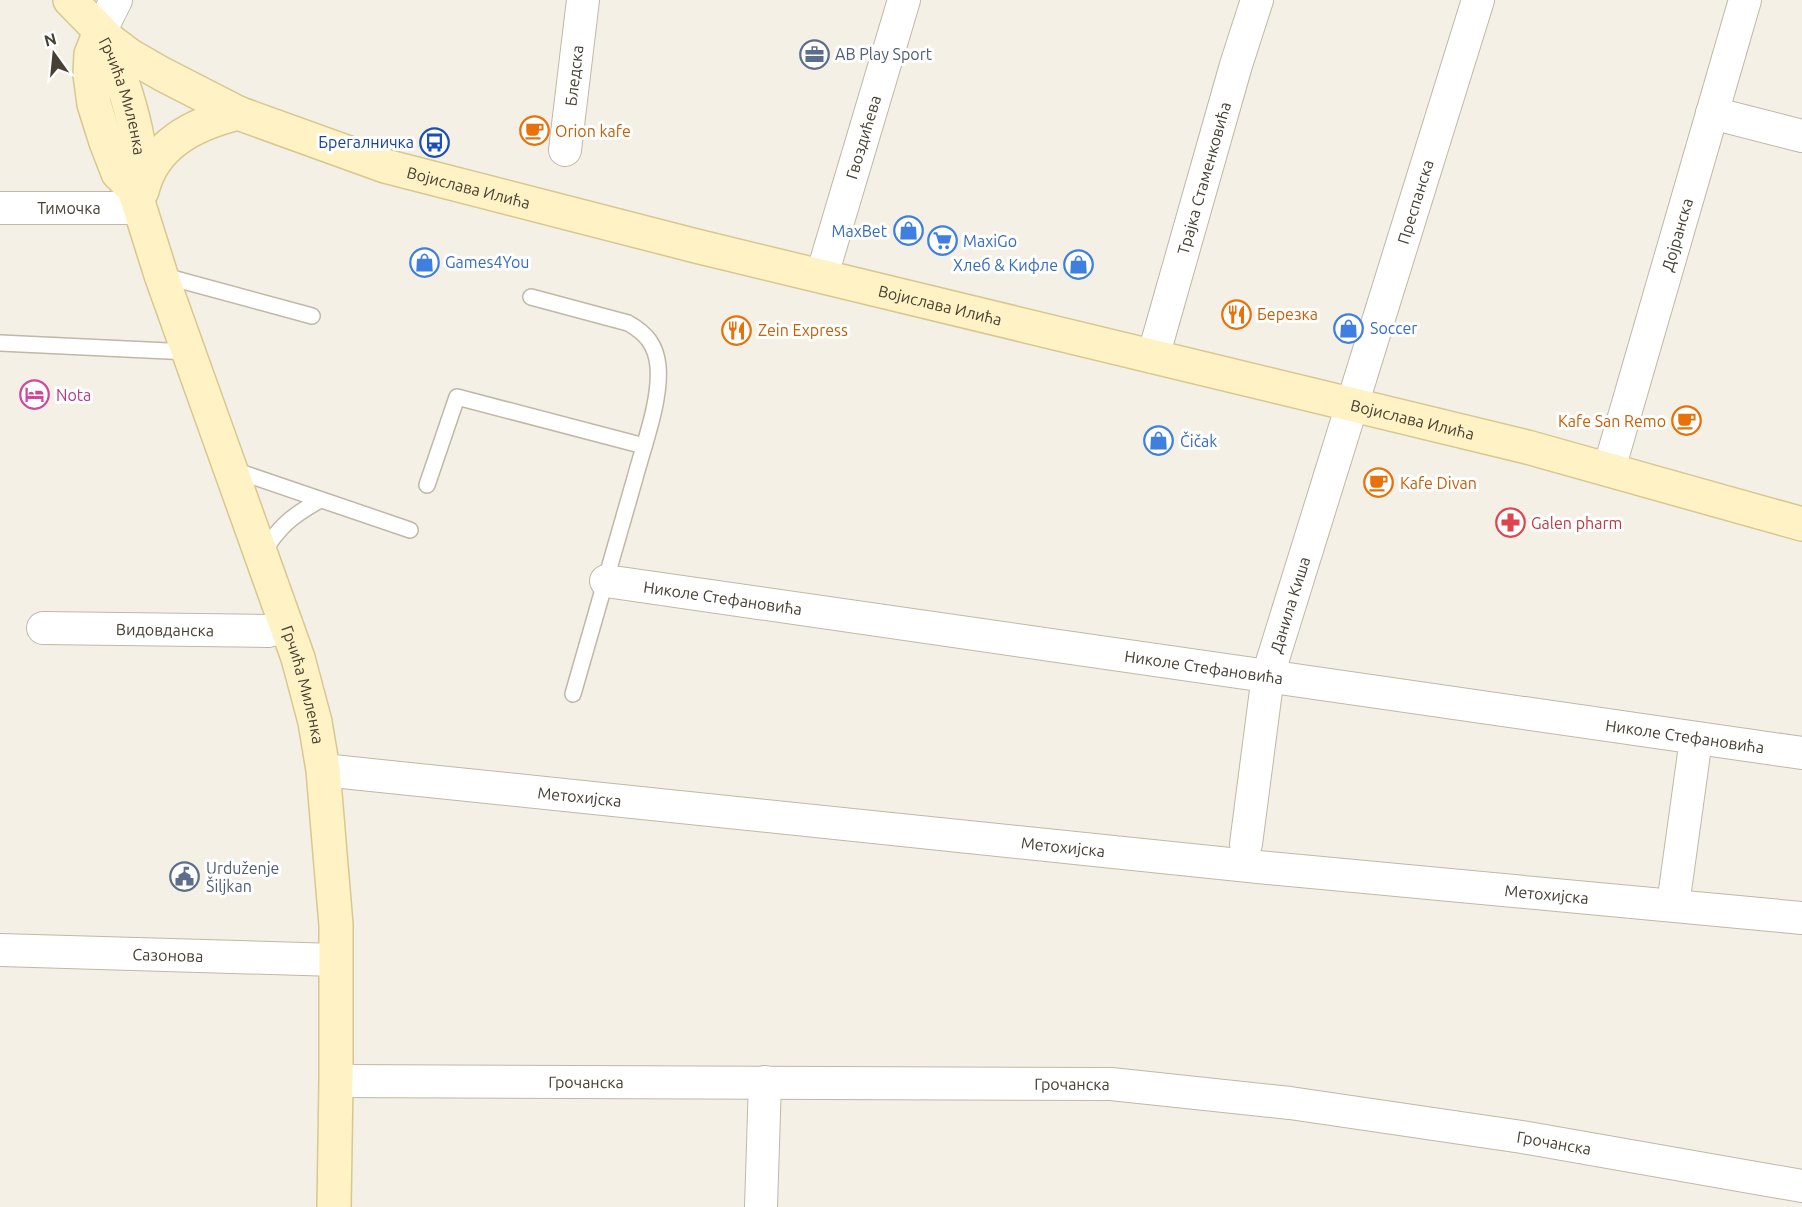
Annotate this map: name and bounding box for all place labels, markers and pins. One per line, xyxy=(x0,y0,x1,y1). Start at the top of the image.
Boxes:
office icon: AB Play Sport xyxy=(798,38,830,70)
place label: AB Play Sport xyxy=(835,45,933,63)
cafe icon: Orion kafe xyxy=(518,115,550,147)
place label: Orion kafe xyxy=(555,122,631,140)
bus stop icon: Брегалничка xyxy=(419,126,451,158)
place label: Брегалничка xyxy=(318,133,414,151)
shop icon: MaxBet xyxy=(892,215,924,247)
place label: MaxBet xyxy=(832,222,888,240)
supermarket icon: MaxiGo xyxy=(926,225,958,257)
place label: MaxiGo xyxy=(963,232,1017,250)
shop icon: Games4You xyxy=(408,246,440,278)
shop icon: Хлеб & Кифле xyxy=(1063,249,1095,281)
place label: Games4You xyxy=(445,253,530,271)
place label: Хлеб & Кифле xyxy=(953,256,1058,274)
restaurant icon: Березка xyxy=(1220,298,1252,330)
place label: Березка xyxy=(1257,305,1318,323)
shop icon: Soccer xyxy=(1333,312,1365,344)
restaurant icon: Zein Express xyxy=(721,314,753,346)
place label: Soccer xyxy=(1370,319,1417,337)
place label: Zein Express xyxy=(758,321,848,339)
hotel icon: Nota xyxy=(19,379,51,411)
place label: Nota xyxy=(56,386,91,404)
cafe icon: Kafe San Remo xyxy=(1671,405,1703,437)
place label: Kafe San Remo xyxy=(1558,412,1666,430)
shop icon: Čičak xyxy=(1143,425,1175,457)
place label: Čičak xyxy=(1180,431,1217,450)
cafe icon: Kafe Divan xyxy=(1363,467,1395,499)
place label: Kafe Divan xyxy=(1400,474,1477,492)
pharmacy icon: Galen pharm xyxy=(1494,507,1526,539)
place label: Galen pharm xyxy=(1531,514,1622,532)
place label: Urduženje Šiljkan xyxy=(206,859,279,895)
public building icon: Urduženje Šiljkan xyxy=(169,861,201,893)

